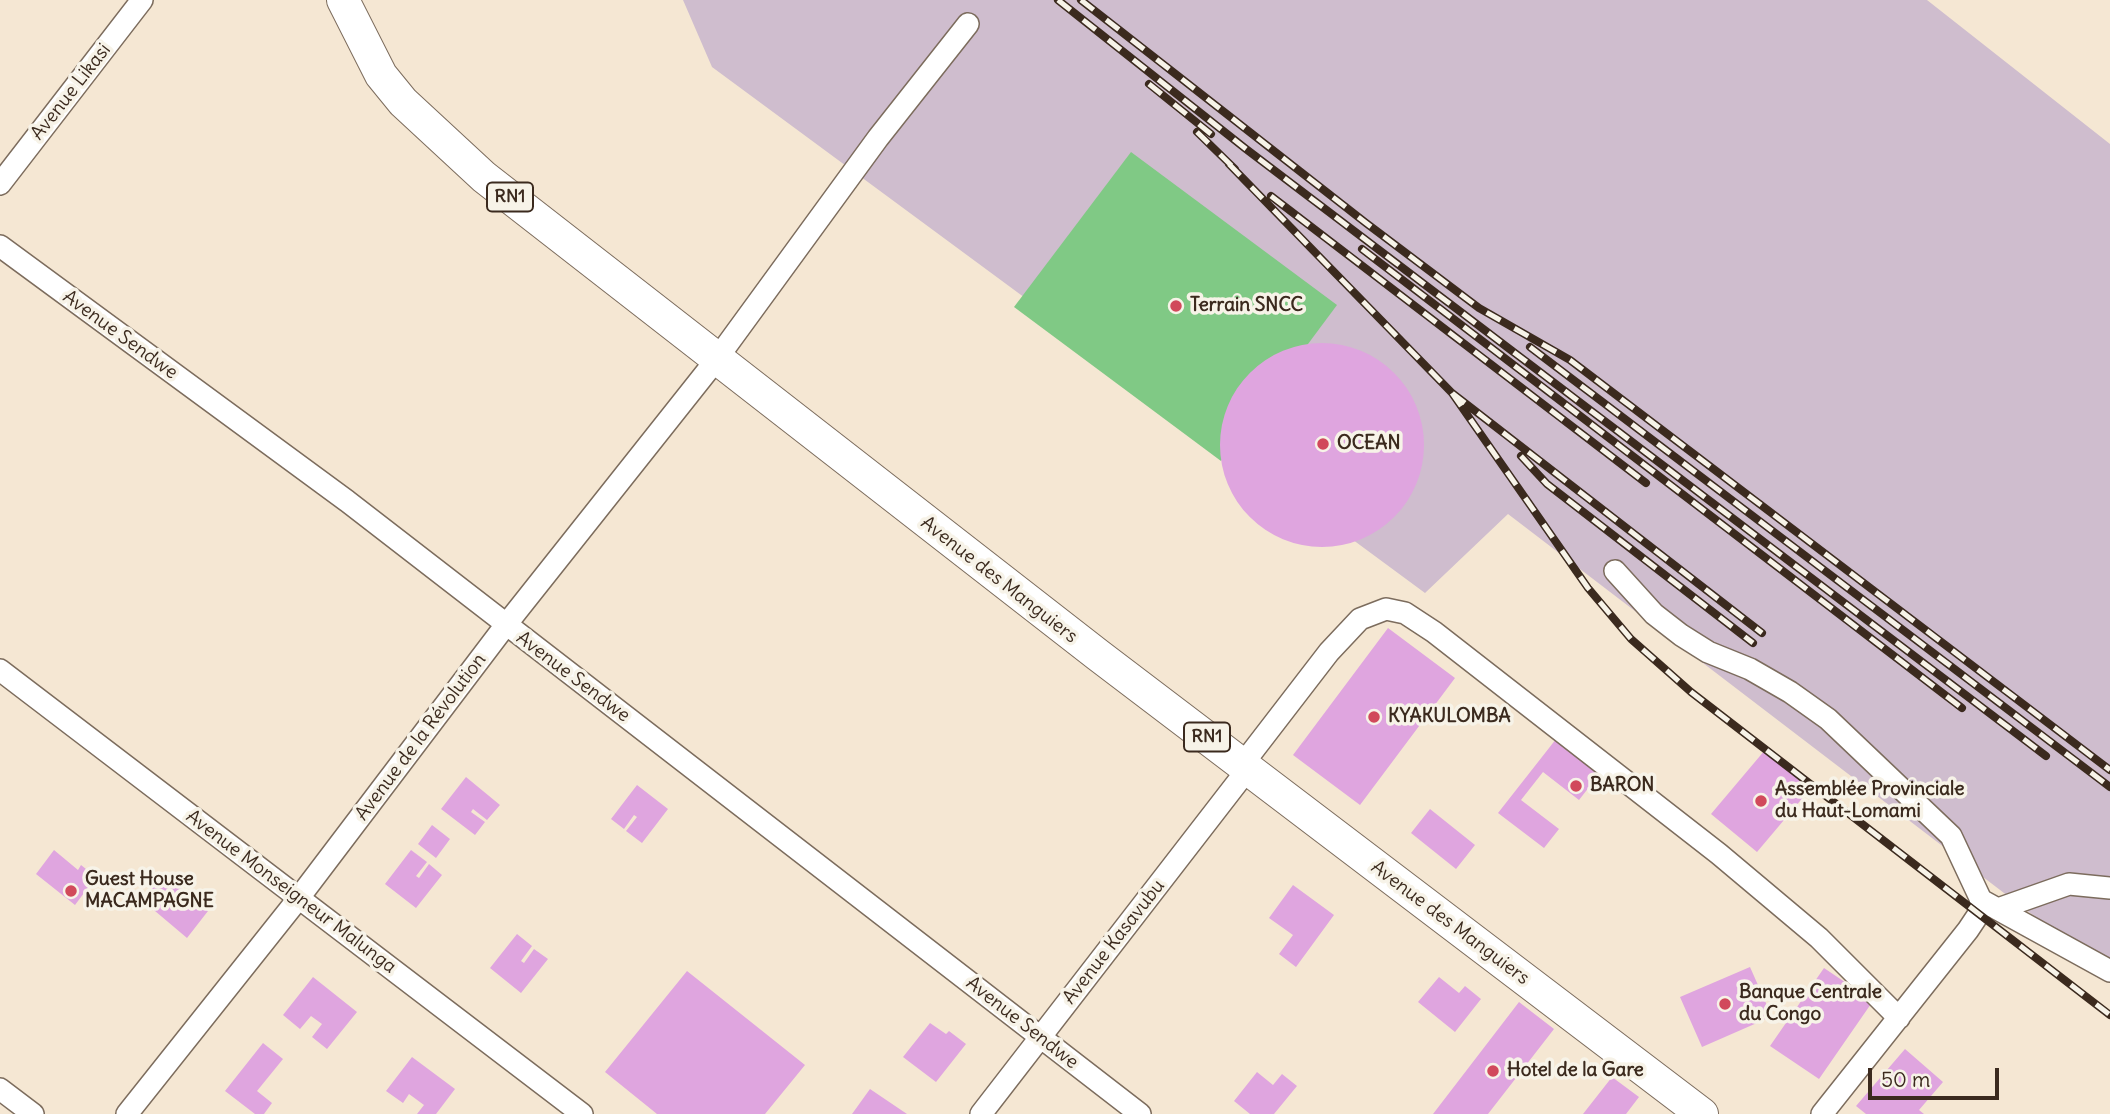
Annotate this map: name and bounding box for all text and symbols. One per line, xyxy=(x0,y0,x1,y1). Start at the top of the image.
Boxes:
street label: Avenue Likasi xyxy=(26,39,116,145)
road number: RN1 xyxy=(487,182,533,212)
street label: Avenue Sendwe xyxy=(58,286,182,384)
place label: Terrain SNCC xyxy=(1190,295,1303,317)
marker: Terrain SNCC xyxy=(1168,298,1184,314)
place label: OCEAN xyxy=(1337,433,1401,455)
marker: OCEAN xyxy=(1315,436,1331,452)
street label: Avenue des Manguiers xyxy=(916,512,1082,648)
street label: Avenue Sendwe xyxy=(512,627,634,727)
street label: Avenue de la Révolution xyxy=(351,649,491,825)
place label: KYAKULOMBA xyxy=(1388,706,1511,728)
marker: KYAKULOMBA xyxy=(1366,709,1382,725)
road number: RN1 xyxy=(1184,722,1230,752)
place label: BARON xyxy=(1590,775,1654,797)
marker: BARON xyxy=(1568,778,1584,794)
place label: Assemblée Provinciale du Haut-Lomami xyxy=(1775,779,1965,823)
marker: Assemblée Provinciale du Haut-Lomami xyxy=(1753,793,1769,809)
street label: Avenue Monseigneur Malunga xyxy=(181,805,401,979)
street label: Avenue des Manguiers xyxy=(1366,856,1534,990)
place label: Guest House MACAMPAGNE xyxy=(85,869,214,913)
street label: Avenue Kasavubu xyxy=(1058,875,1170,1009)
marker: Guest House MACAMPAGNE xyxy=(63,883,79,899)
street label: Avenue Sendwe xyxy=(961,972,1083,1074)
place label: Banque Centrale du Congo xyxy=(1739,982,1882,1026)
marker: Banque Centrale du Congo xyxy=(1717,996,1733,1012)
scale bar xyxy=(1872,1054,2003,1098)
place label: Hotel de la Gare xyxy=(1507,1060,1644,1082)
marker: Hotel de la Gare xyxy=(1485,1063,1501,1079)
text: 50 m xyxy=(1881,1066,1930,1093)

